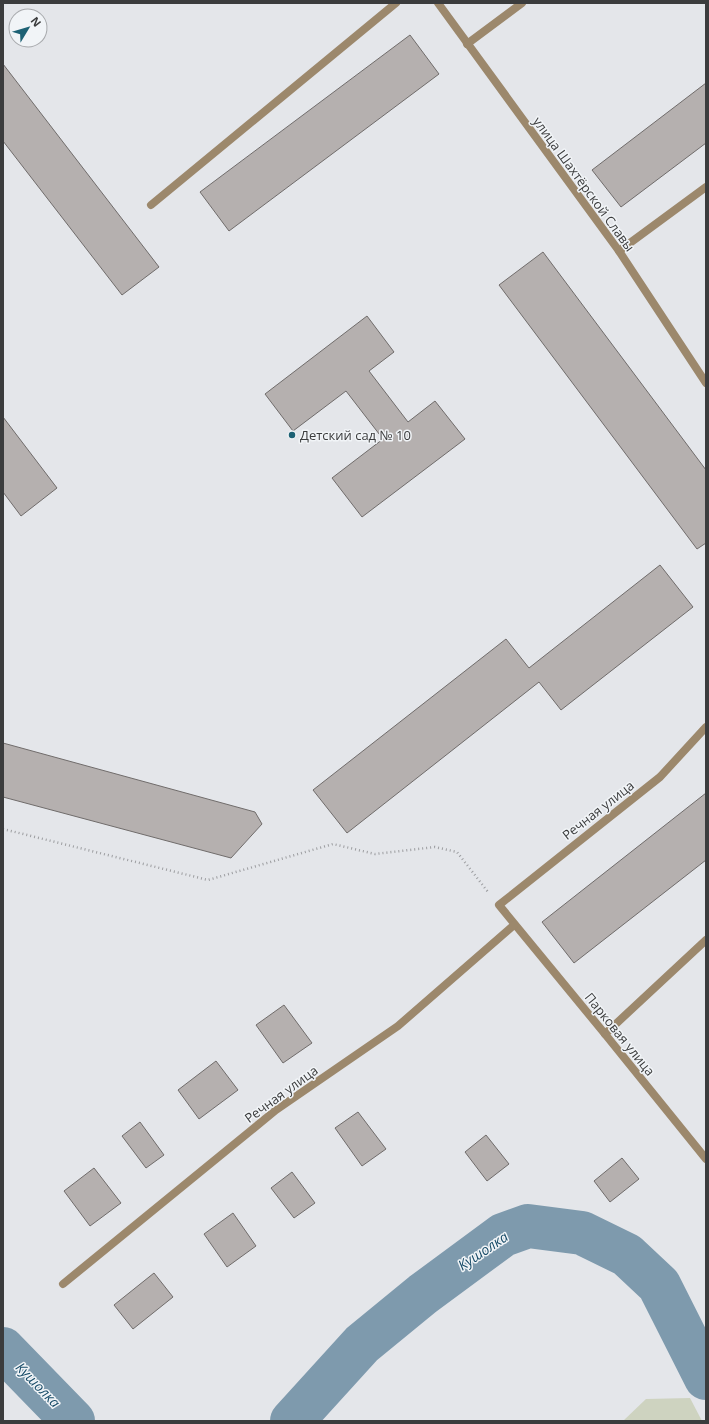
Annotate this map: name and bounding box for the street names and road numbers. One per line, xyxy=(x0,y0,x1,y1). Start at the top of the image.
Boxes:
street label: улица Шахтёрской Славы xyxy=(529,113,639,255)
street label: Речная улица xyxy=(558,776,638,844)
street label: Парковая улица xyxy=(581,989,659,1079)
street label: Речная улица xyxy=(241,1061,321,1127)

